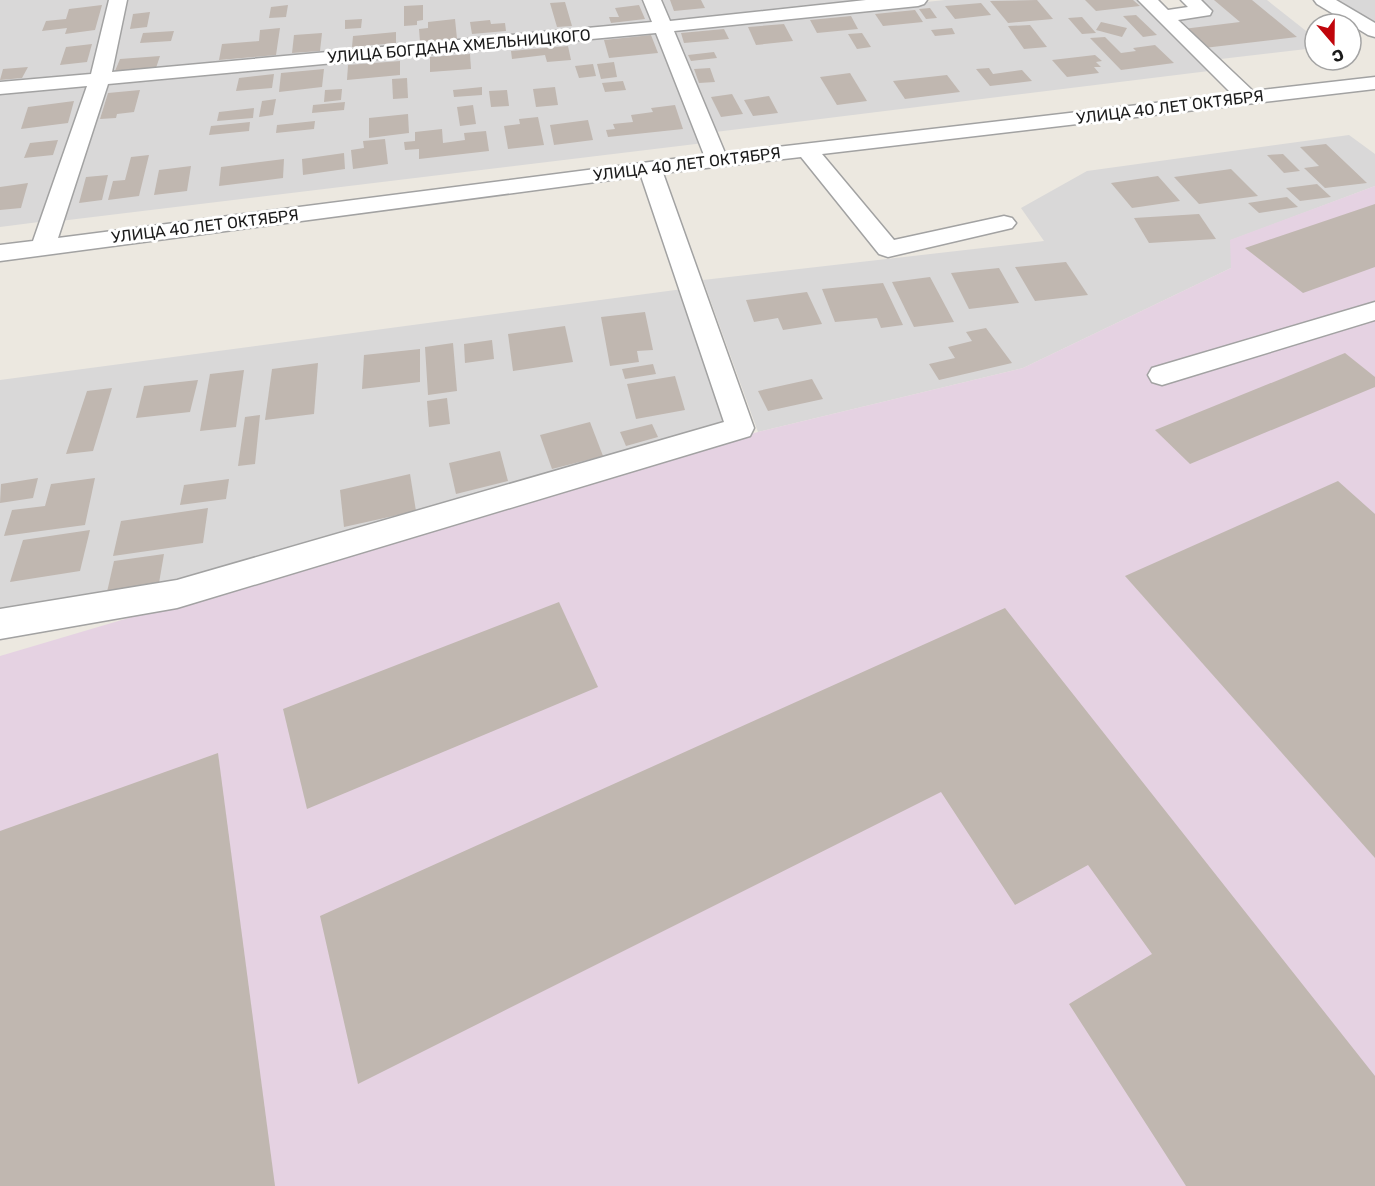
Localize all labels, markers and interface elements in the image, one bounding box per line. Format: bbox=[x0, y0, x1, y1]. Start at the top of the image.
north arrow bbox=[1303, 12, 1363, 72]
street label: УЛИЦА БОГДАНА ХМЕЛЬНИЦКОГО bbox=[327, 25, 591, 67]
text: С bbox=[1329, 45, 1346, 66]
street label: УЛИЦА 40 ЛЕТ ОКТЯБРЯ bbox=[1075, 86, 1265, 128]
street label: УЛИЦА 40 ЛЕТ ОКТЯБРЯ bbox=[592, 143, 782, 185]
street label: УЛИЦА 40 ЛЕТ ОКТЯБРЯ bbox=[110, 205, 300, 247]

